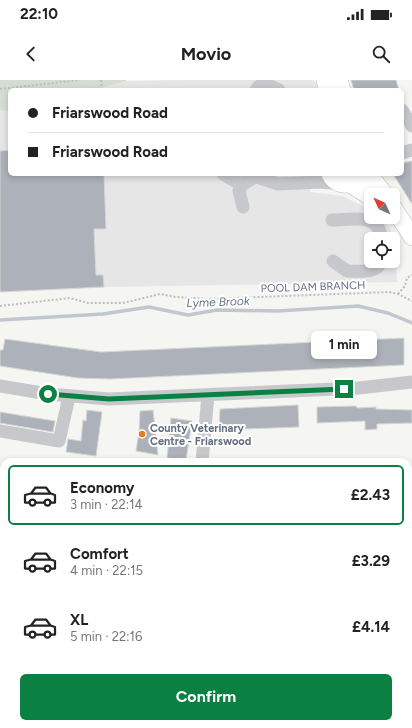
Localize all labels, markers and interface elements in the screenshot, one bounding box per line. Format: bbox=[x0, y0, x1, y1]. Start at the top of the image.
text: 22:10 bbox=[20, 5, 58, 23]
icon: back bbox=[20, 43, 42, 65]
text: Movio bbox=[181, 43, 231, 65]
icon: search bbox=[370, 43, 392, 65]
text: Friarswood Road bbox=[52, 104, 168, 122]
text: Friarswood Road bbox=[52, 143, 168, 161]
north arrow bbox=[364, 188, 400, 224]
map controls bbox=[364, 188, 400, 268]
button: locate bbox=[364, 232, 400, 268]
street label: POOL DAM BRANCH bbox=[260, 279, 366, 295]
water label: Lyme Brook bbox=[186, 294, 251, 310]
callout: 1 min bbox=[311, 331, 377, 359]
text: 1 min bbox=[329, 337, 359, 352]
route end bbox=[335, 380, 353, 398]
route start bbox=[39, 385, 57, 403]
place label: County Veterinary Centre - Friarswood bbox=[150, 422, 251, 448]
marker: County Veterinary Centre - Friarswood bbox=[137, 429, 147, 439]
icon: car bbox=[22, 477, 58, 513]
text: Economy bbox=[70, 479, 135, 497]
text: £2.43 bbox=[351, 486, 390, 504]
text: 3 min · 22:14 bbox=[70, 497, 143, 512]
icon: car bbox=[22, 543, 58, 579]
text: Comfort bbox=[70, 545, 129, 563]
text: £3.29 bbox=[352, 552, 390, 570]
text: 4 min · 22:15 bbox=[70, 563, 143, 578]
icon: car bbox=[22, 609, 58, 645]
text: XL bbox=[70, 611, 88, 629]
text: £4.14 bbox=[352, 618, 390, 636]
text: 5 min · 22:16 bbox=[70, 629, 142, 644]
button: Confirm bbox=[20, 674, 392, 720]

